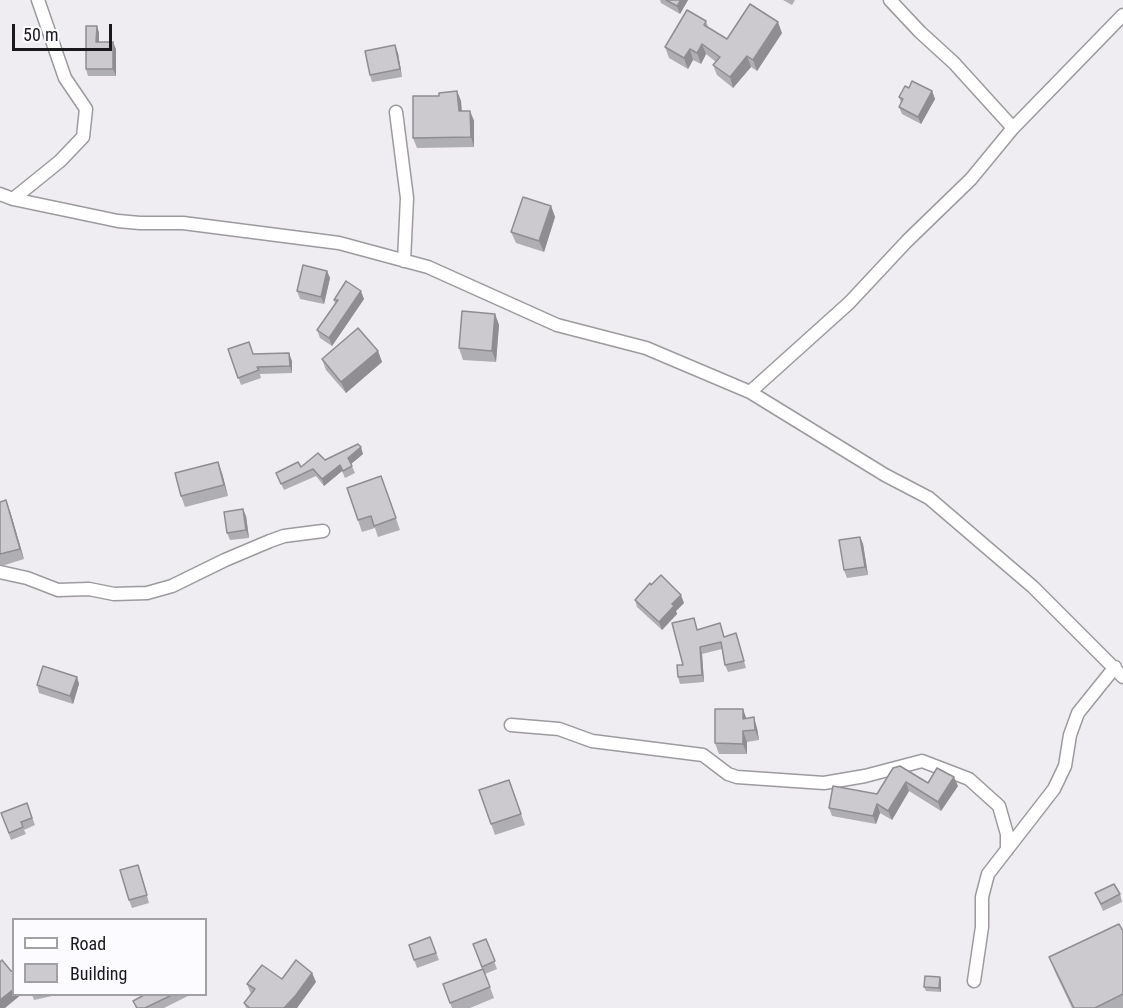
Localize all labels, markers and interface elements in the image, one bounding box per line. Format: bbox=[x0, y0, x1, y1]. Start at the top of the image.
scale bar bbox=[15, 12, 116, 50]
text: 50 m bbox=[23, 24, 58, 45]
legend bbox=[12, 918, 207, 996]
text: Road bbox=[70, 933, 106, 954]
text: Building bbox=[70, 963, 127, 984]

